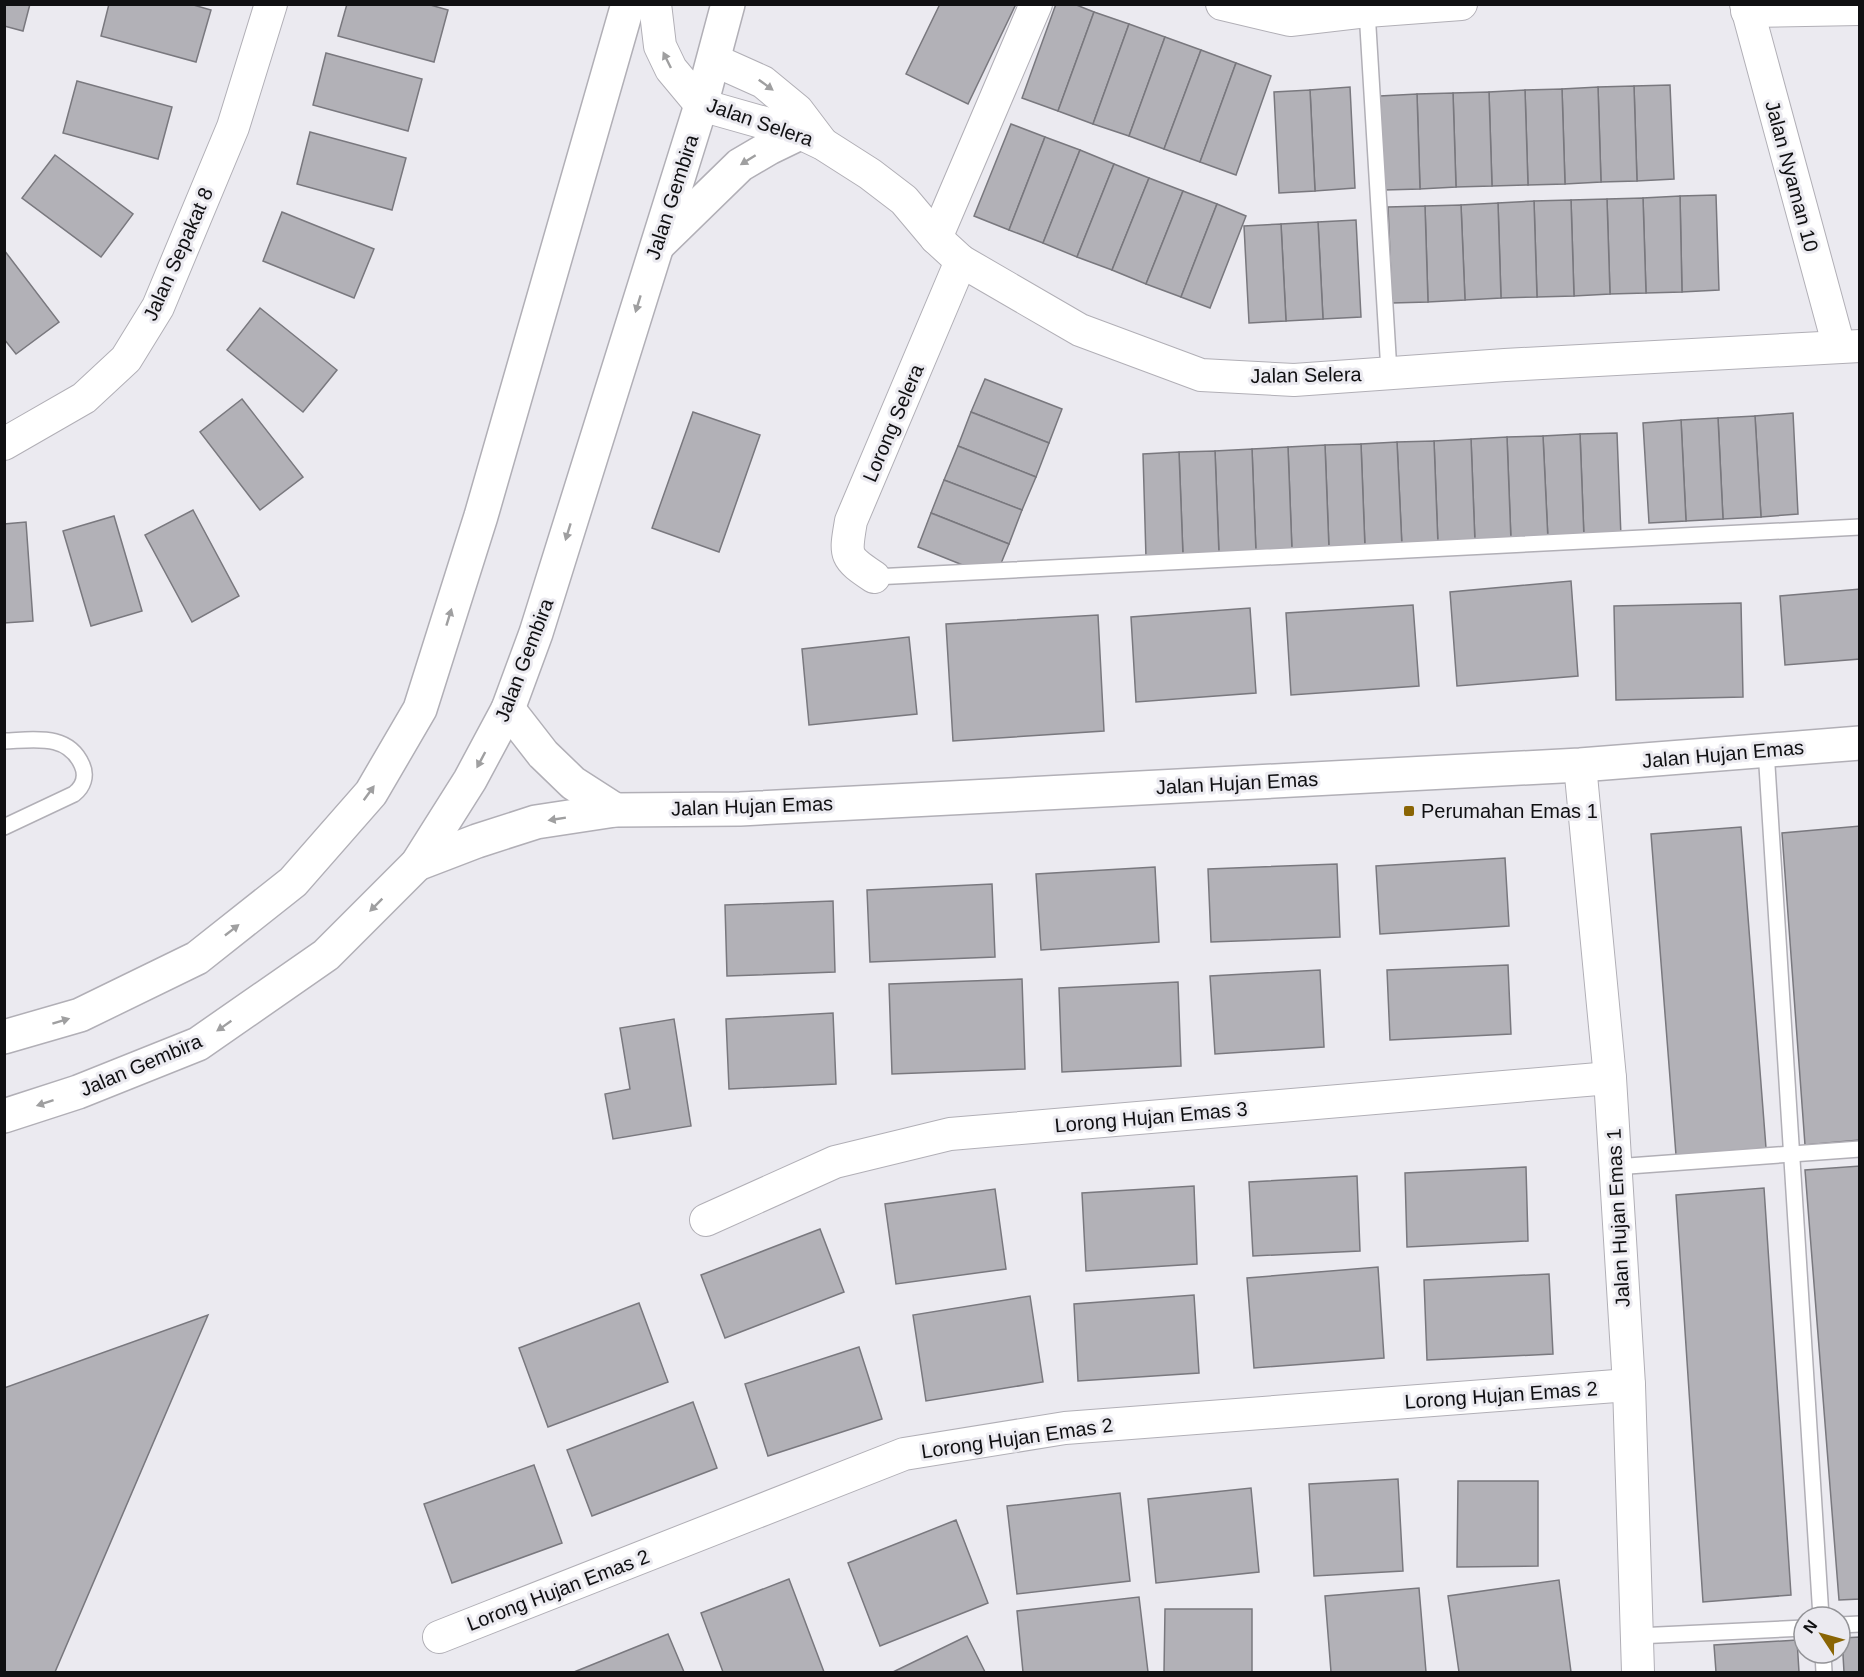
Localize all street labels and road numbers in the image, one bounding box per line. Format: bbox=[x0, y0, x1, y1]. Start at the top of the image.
street label: Jalan Selera bbox=[704, 93, 817, 151]
street label: Jalan Nyaman 10 bbox=[1761, 98, 1823, 254]
street label: Jalan Gembira bbox=[641, 131, 703, 262]
street label: Jalan Sepakat 8 bbox=[139, 184, 217, 324]
street label: Lorong Selera bbox=[858, 360, 928, 485]
street label: Jalan Selera bbox=[1250, 363, 1363, 387]
street label: Jalan Gembira bbox=[490, 595, 558, 725]
street label: Jalan Hujan Emas bbox=[1641, 736, 1805, 772]
street label: Jalan Hujan Emas bbox=[1155, 768, 1319, 798]
street label: Jalan Hujan Emas bbox=[671, 792, 833, 820]
street label: Jalan Gembira bbox=[77, 1029, 206, 1101]
street label: Lorong Hujan Emas 3 bbox=[1054, 1098, 1248, 1136]
street label: Jalan Hujan Emas 1 bbox=[1602, 1128, 1634, 1308]
street label: Lorong Hujan Emas 2 bbox=[1404, 1377, 1598, 1413]
street label: Lorong Hujan Emas 2 bbox=[920, 1414, 1114, 1462]
street label: Lorong Hujan Emas 2 bbox=[464, 1545, 652, 1635]

